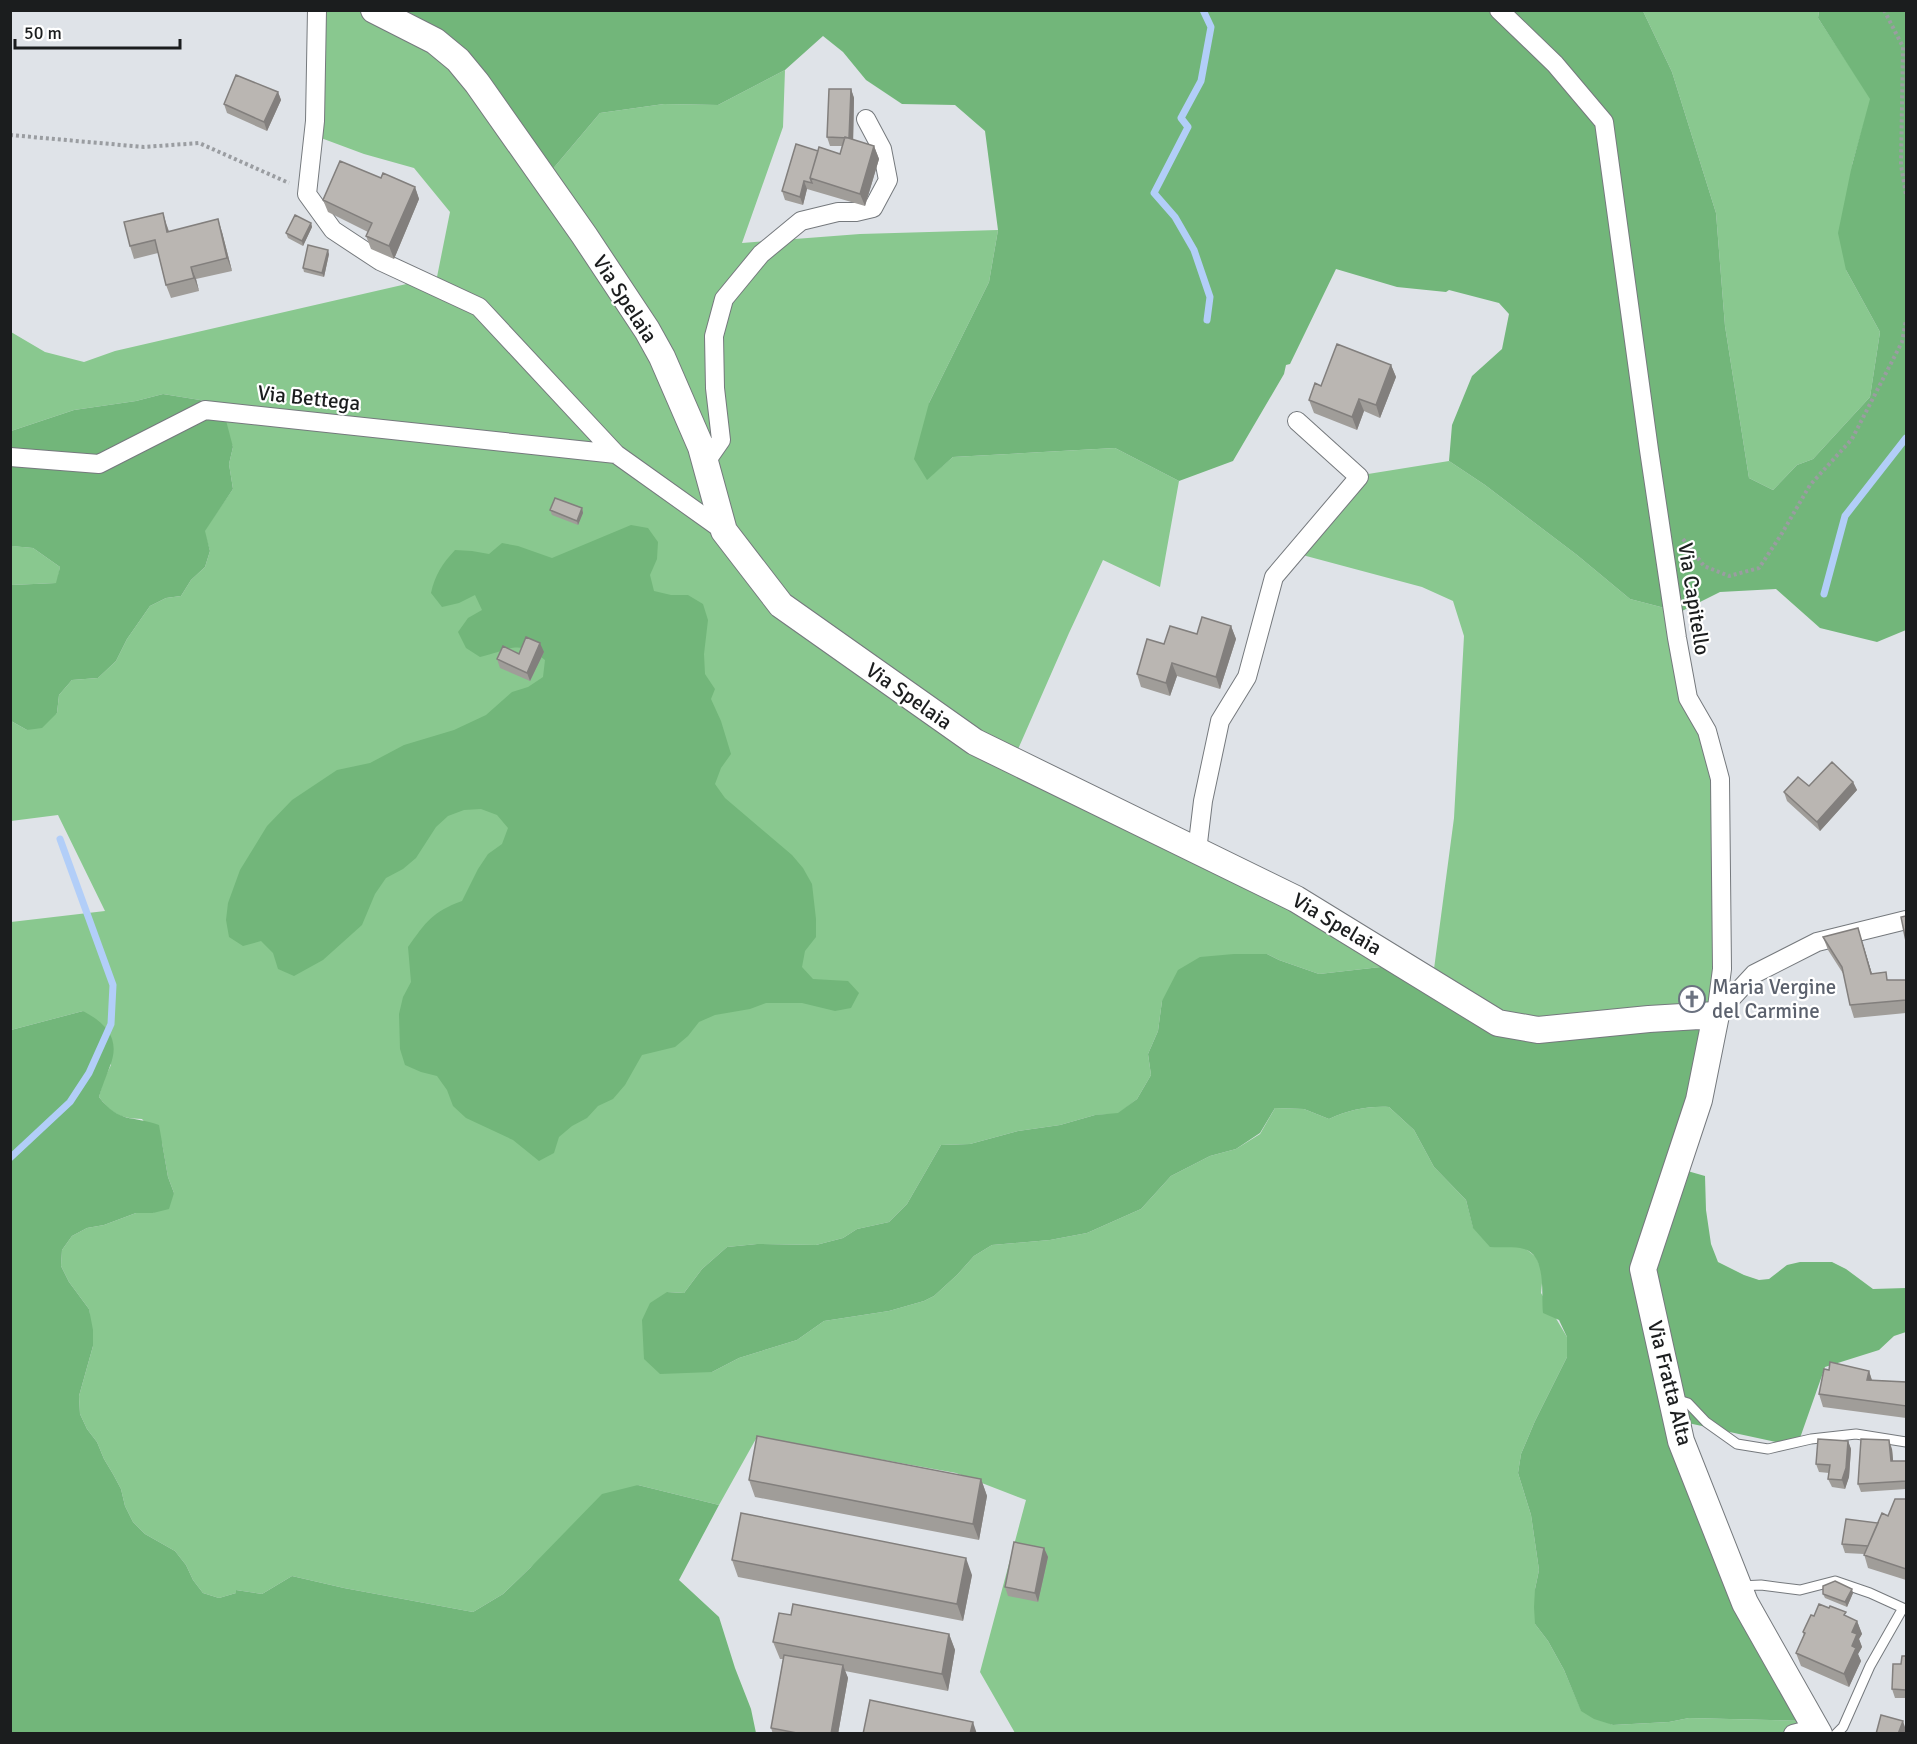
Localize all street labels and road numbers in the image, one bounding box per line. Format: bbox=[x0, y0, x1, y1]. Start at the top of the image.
street label: Via Spelaia bbox=[587, 250, 663, 348]
street label: Via Bettega bbox=[256, 380, 362, 416]
street label: Via Capitello bbox=[1672, 541, 1716, 657]
street label: Via Spelaia bbox=[861, 657, 957, 735]
street label: Via Spelaia bbox=[1288, 887, 1386, 961]
street label: Via Fratta Alta bbox=[1642, 1318, 1698, 1448]

